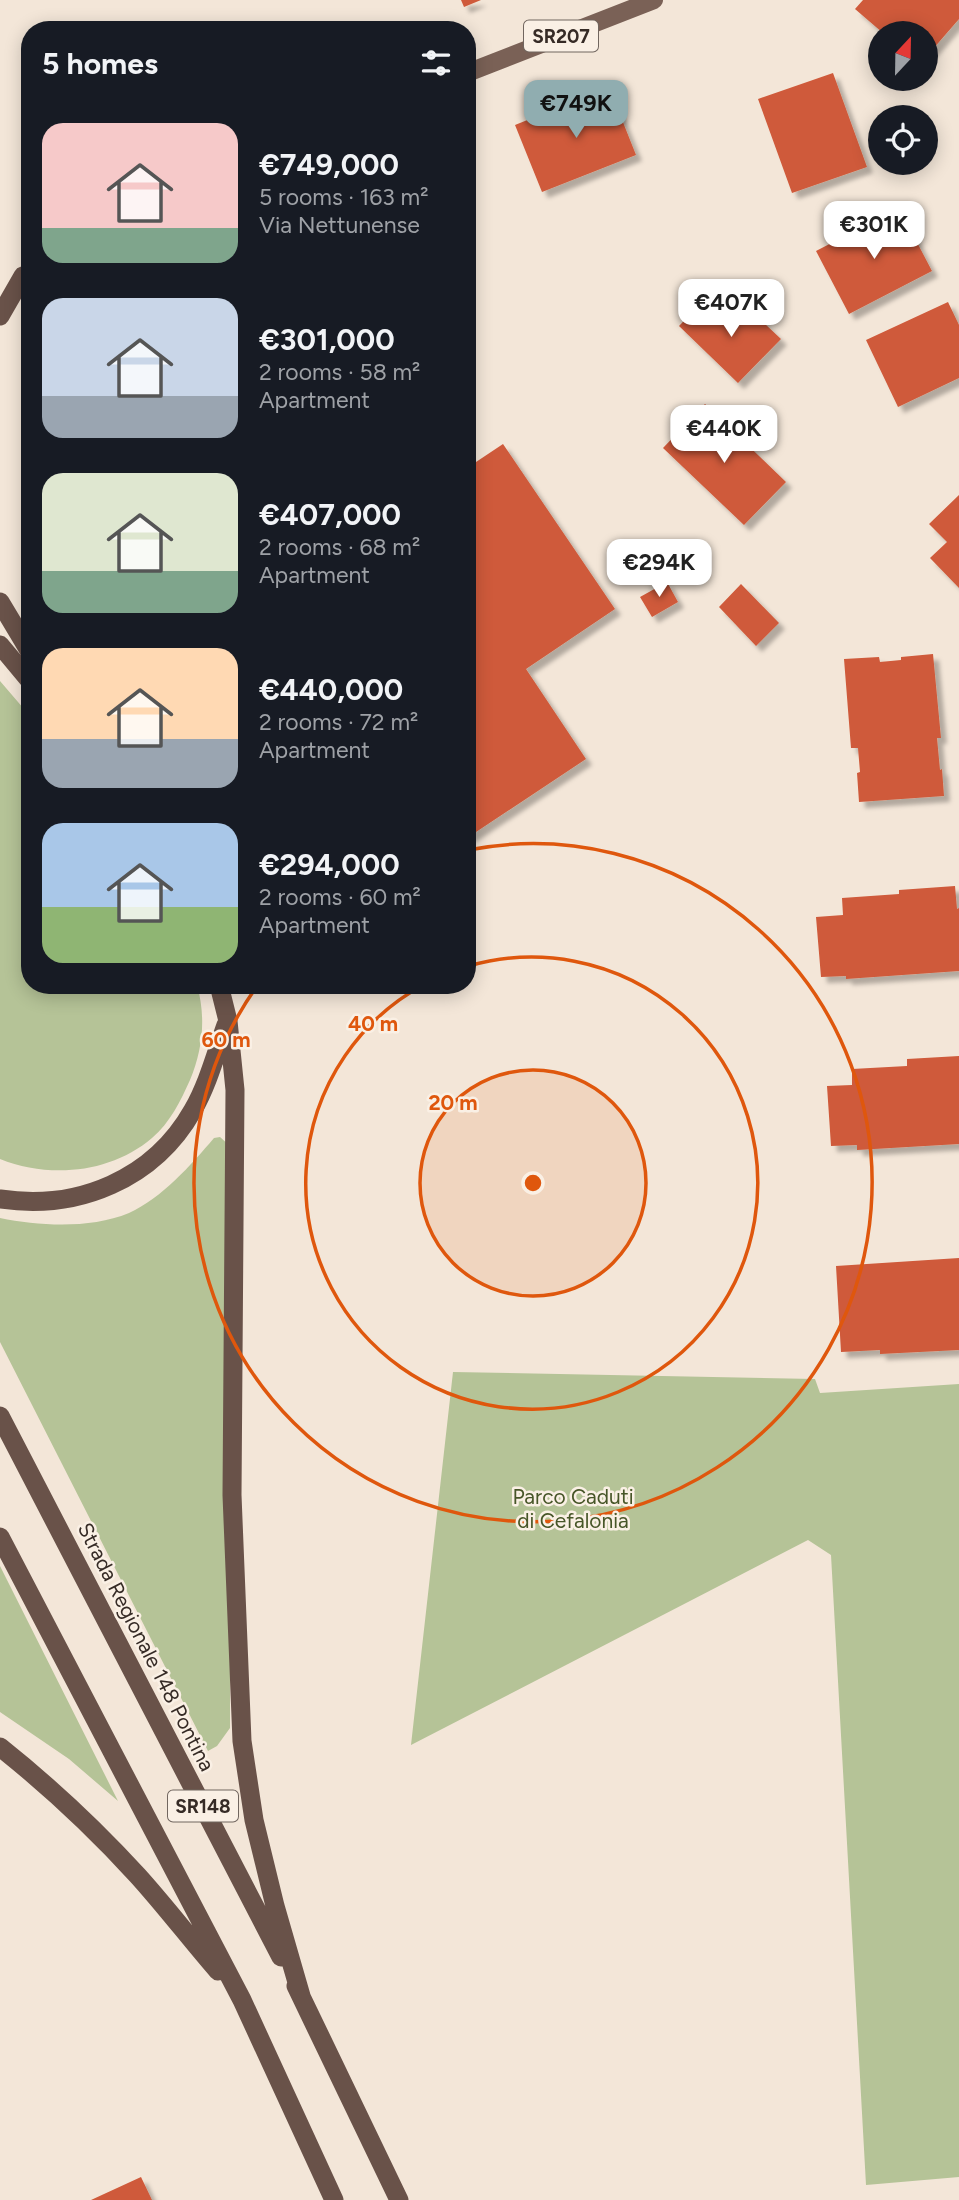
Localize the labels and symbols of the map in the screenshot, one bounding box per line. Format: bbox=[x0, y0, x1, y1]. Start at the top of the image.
road number: SR207 bbox=[524, 20, 598, 52]
north arrow bbox=[868, 21, 938, 91]
pin: €749K bbox=[527, 80, 625, 140]
pin: €301K bbox=[825, 202, 923, 261]
pin: €407K bbox=[682, 280, 780, 339]
pin: €440K bbox=[675, 406, 773, 465]
pin: €294K bbox=[610, 540, 708, 599]
text: 40 m bbox=[348, 1011, 398, 1036]
text: 60 m bbox=[201, 1027, 251, 1052]
text: 20 m bbox=[428, 1090, 478, 1115]
centre of rings bbox=[521, 1171, 545, 1195]
park label: Parco Caduti di Cefalonia bbox=[512, 1484, 634, 1533]
street label: Strada Regionale 148 Pontina bbox=[73, 1518, 220, 1775]
road number: SR148 bbox=[168, 1790, 238, 1822]

